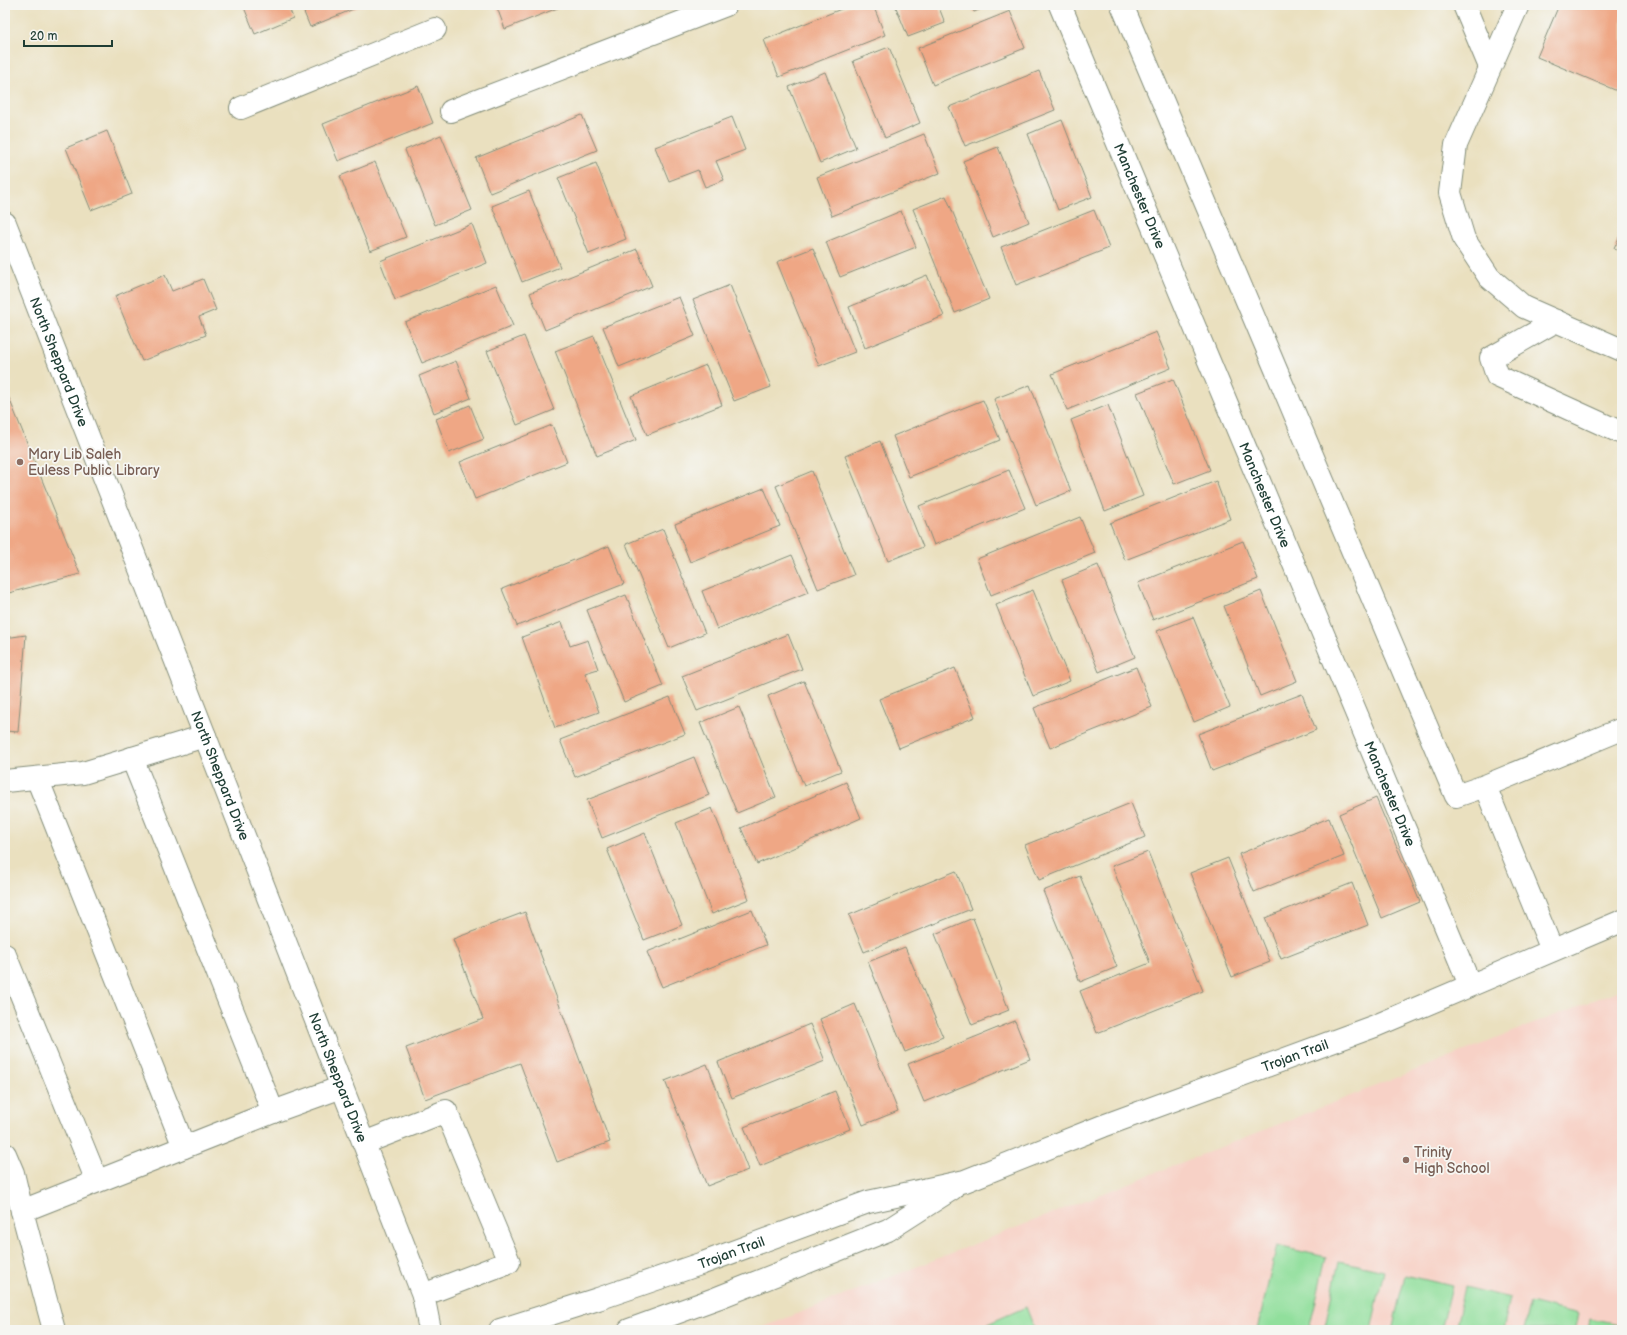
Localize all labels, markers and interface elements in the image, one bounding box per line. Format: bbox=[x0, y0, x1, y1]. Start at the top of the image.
scale bar bbox=[24, 22, 112, 48]
text: 20 m bbox=[30, 29, 57, 44]
street label: Manchester Drive bbox=[1110, 141, 1169, 251]
street label: North Sheppard Drive bbox=[26, 295, 92, 429]
street label: Manchester Drive bbox=[1235, 440, 1294, 550]
place label: Mary Lib Saleh Euless Public Library bbox=[28, 446, 160, 479]
marker: Mary Lib Saleh Euless Public Library bbox=[15, 457, 25, 467]
street label: North Sheppard Drive bbox=[187, 708, 253, 843]
street label: Manchester Drive bbox=[1360, 739, 1419, 849]
street label: North Sheppard Drive bbox=[305, 1010, 371, 1145]
street label: Trojan Trail bbox=[1260, 1036, 1331, 1076]
place label: Trinity High School bbox=[1414, 1144, 1490, 1177]
marker: Trinity High School bbox=[1401, 1155, 1411, 1165]
street label: Trojan Trail bbox=[696, 1233, 767, 1273]

